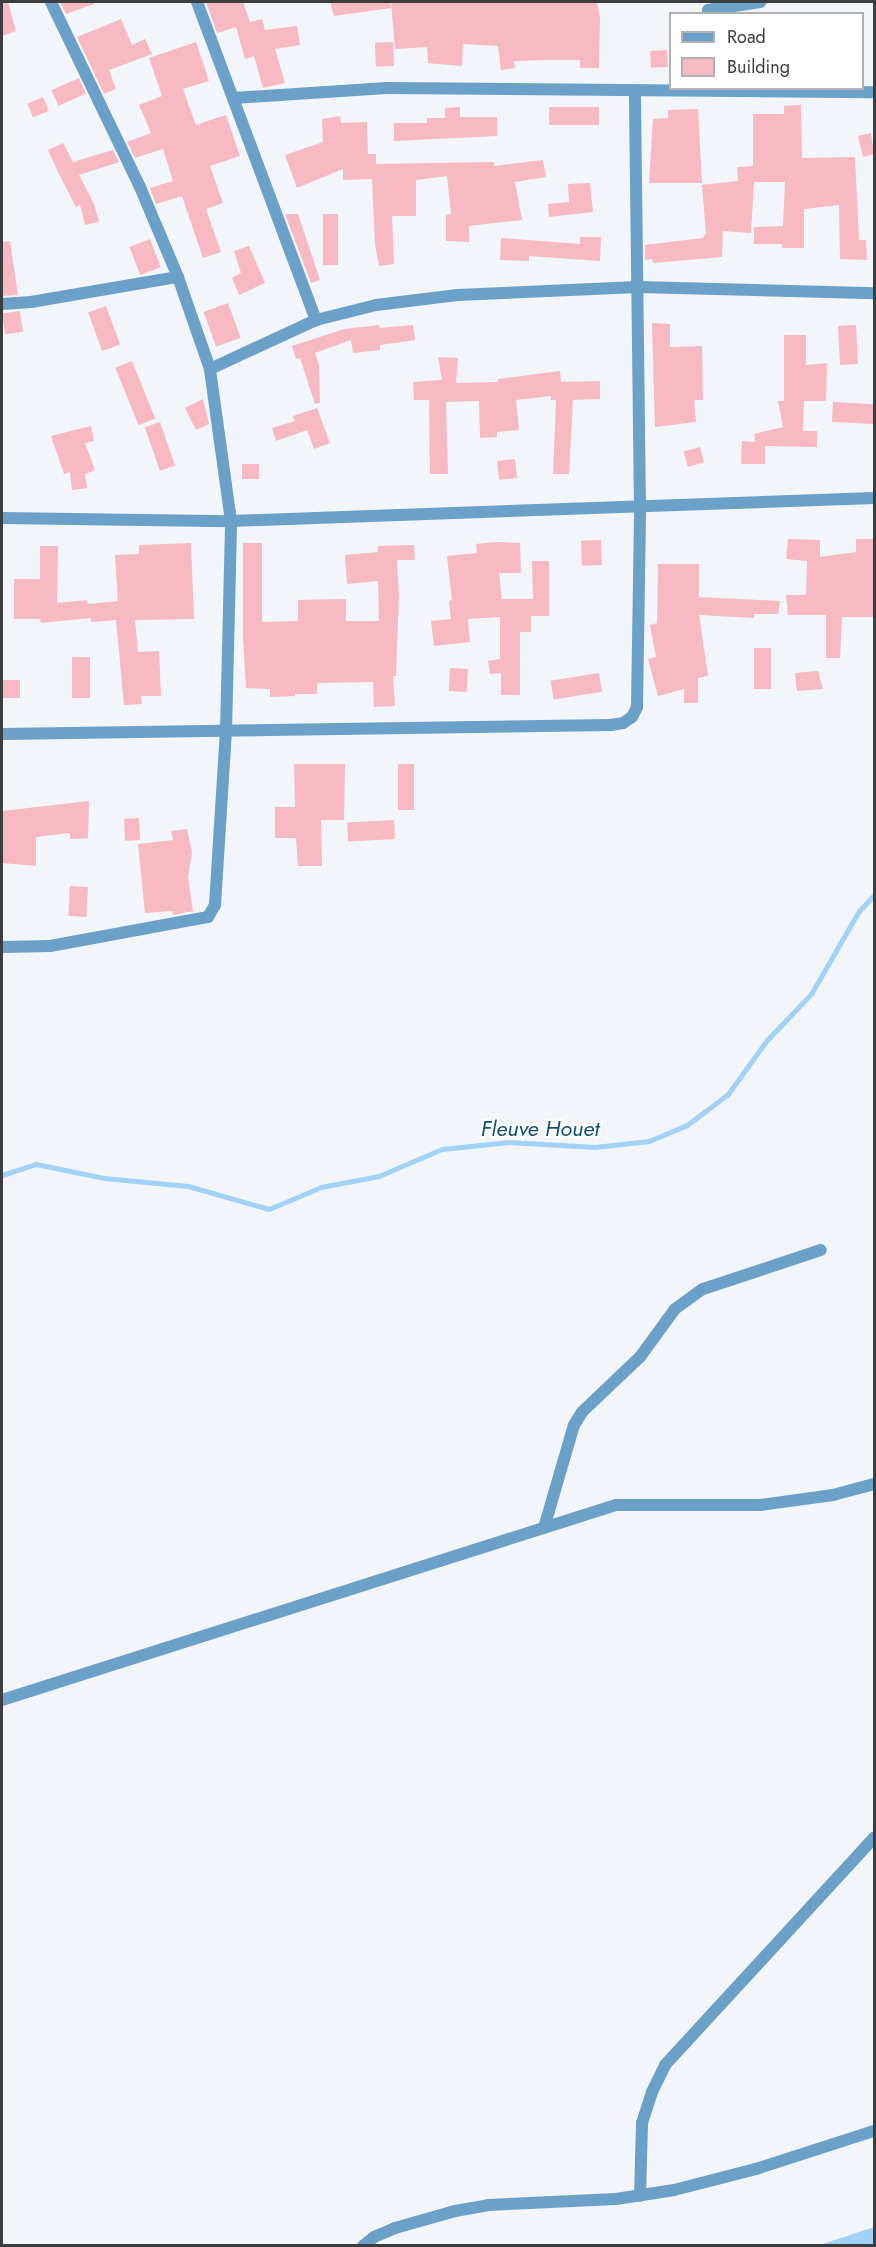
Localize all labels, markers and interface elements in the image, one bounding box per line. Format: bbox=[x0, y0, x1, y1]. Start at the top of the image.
legend bbox=[669, 12, 864, 90]
text: Road bbox=[727, 24, 766, 50]
text: Building bbox=[727, 54, 790, 80]
water label: Fleuve Houet bbox=[481, 1116, 599, 1142]

